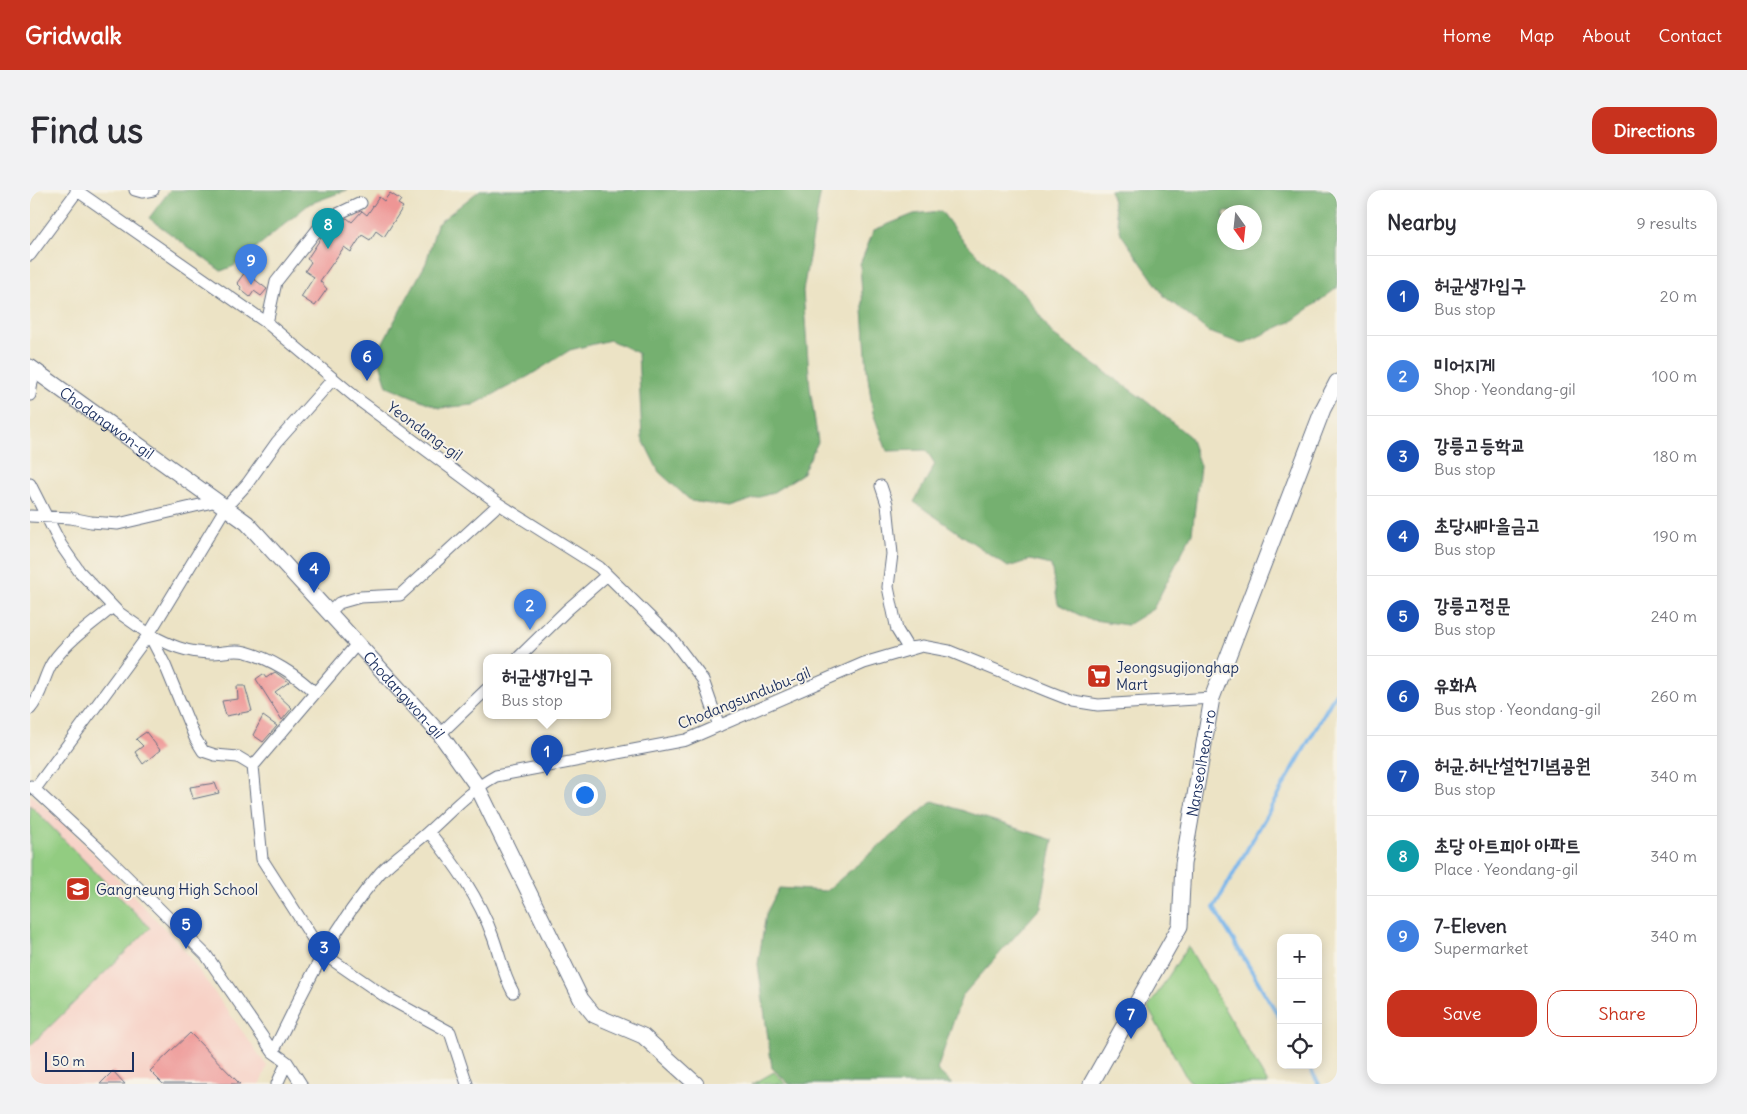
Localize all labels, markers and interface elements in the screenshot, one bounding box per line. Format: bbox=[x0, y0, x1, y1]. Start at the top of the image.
text: Gridwalk bbox=[25, 20, 122, 50]
text: Home bbox=[1443, 24, 1491, 47]
text: Map bbox=[1519, 24, 1554, 47]
text: About bbox=[1582, 24, 1630, 47]
text: Contact bbox=[1658, 24, 1722, 47]
button: Directions bbox=[1592, 107, 1717, 154]
text: Find us bbox=[30, 108, 143, 152]
north arrow bbox=[1217, 205, 1262, 250]
pin: 8 bbox=[312, 208, 344, 249]
text: Nearby bbox=[1387, 209, 1457, 236]
text: 9 results bbox=[1636, 213, 1697, 233]
pin: 9 bbox=[235, 244, 267, 285]
text: 허균생가입구 bbox=[1434, 273, 1526, 297]
text: 1 bbox=[1400, 286, 1406, 306]
text: 20 m bbox=[1660, 286, 1697, 306]
text: Bus stop bbox=[1434, 299, 1496, 319]
pin: 6 bbox=[351, 340, 383, 381]
text: 미어지게 bbox=[1434, 353, 1495, 377]
text: 2 bbox=[1399, 366, 1407, 386]
text: 100 m bbox=[1652, 366, 1697, 386]
text: Shop · Yeondang-gil bbox=[1434, 379, 1576, 399]
street label: Chodangwon-gil bbox=[56, 382, 158, 463]
street label: Yeondang-gil bbox=[384, 397, 466, 465]
text: 강릉고등학교 bbox=[1434, 433, 1526, 457]
text: 3 bbox=[1398, 446, 1408, 466]
text: 180 m bbox=[1653, 446, 1697, 466]
text: Bus stop bbox=[1434, 459, 1496, 479]
text: 초당새마을금고 bbox=[1434, 513, 1541, 537]
text: 4 bbox=[1398, 526, 1408, 546]
text: 190 m bbox=[1653, 526, 1697, 546]
text: Bus stop bbox=[1434, 539, 1496, 559]
pin: 4 bbox=[298, 552, 330, 593]
pin: 2 bbox=[514, 589, 546, 630]
text: 강릉고정문 bbox=[1434, 593, 1510, 617]
text: 5 bbox=[1398, 606, 1408, 626]
text: 240 m bbox=[1651, 606, 1697, 626]
text: Bus stop bbox=[1434, 619, 1496, 639]
street label: Chodangwon-gil bbox=[359, 647, 449, 742]
popup bbox=[483, 654, 611, 719]
place label: Jeongsugijonghap Mart bbox=[1116, 658, 1239, 694]
street label: Chodangsundubu-gil bbox=[675, 663, 813, 733]
supermarket icon: Jeongsugijonghap Mart bbox=[1086, 663, 1112, 689]
text: 허균생가입구 bbox=[501, 664, 593, 688]
text: 유화A bbox=[1434, 673, 1477, 697]
text: 6 bbox=[1398, 686, 1408, 706]
text: 260 m bbox=[1651, 686, 1697, 706]
text: Bus stop bbox=[501, 690, 563, 710]
text: Bus stop · Yeondang-gil bbox=[1434, 699, 1601, 719]
street label: Nanseolheon-ro bbox=[1182, 708, 1219, 818]
pin: 1 bbox=[531, 735, 563, 776]
text: 허균.허난설헌기념공원 bbox=[1434, 753, 1591, 777]
text: 7 bbox=[1399, 766, 1407, 786]
text: 340 m bbox=[1650, 766, 1697, 786]
text: Bus stop bbox=[1434, 779, 1496, 799]
your location bbox=[572, 782, 598, 808]
text: 초당 아트피아 아파트 bbox=[1434, 833, 1581, 857]
text: 8 bbox=[1398, 846, 1408, 866]
text: 340 m bbox=[1650, 846, 1697, 866]
text: Place · Yeondang-gil bbox=[1434, 859, 1578, 879]
school or university icon: Gangneung High School bbox=[65, 876, 91, 902]
place label: Gangneung High School bbox=[96, 880, 258, 899]
pin: 5 bbox=[170, 908, 202, 949]
text: 7-Eleven bbox=[1434, 914, 1507, 938]
text: 9 bbox=[1398, 926, 1408, 946]
text: 340 m bbox=[1650, 926, 1697, 946]
pin: 3 bbox=[308, 931, 340, 972]
map controls bbox=[1277, 934, 1322, 1069]
button: + bbox=[1277, 934, 1322, 979]
text: Supermarket bbox=[1434, 938, 1528, 958]
button: − bbox=[1277, 979, 1322, 1024]
button: Save bbox=[1387, 990, 1537, 1037]
button: Share bbox=[1547, 990, 1697, 1037]
pin: 7 bbox=[1115, 998, 1147, 1039]
button: locate bbox=[1277, 1024, 1322, 1069]
scale bar bbox=[45, 1049, 134, 1072]
text: 50 m bbox=[52, 1052, 85, 1070]

